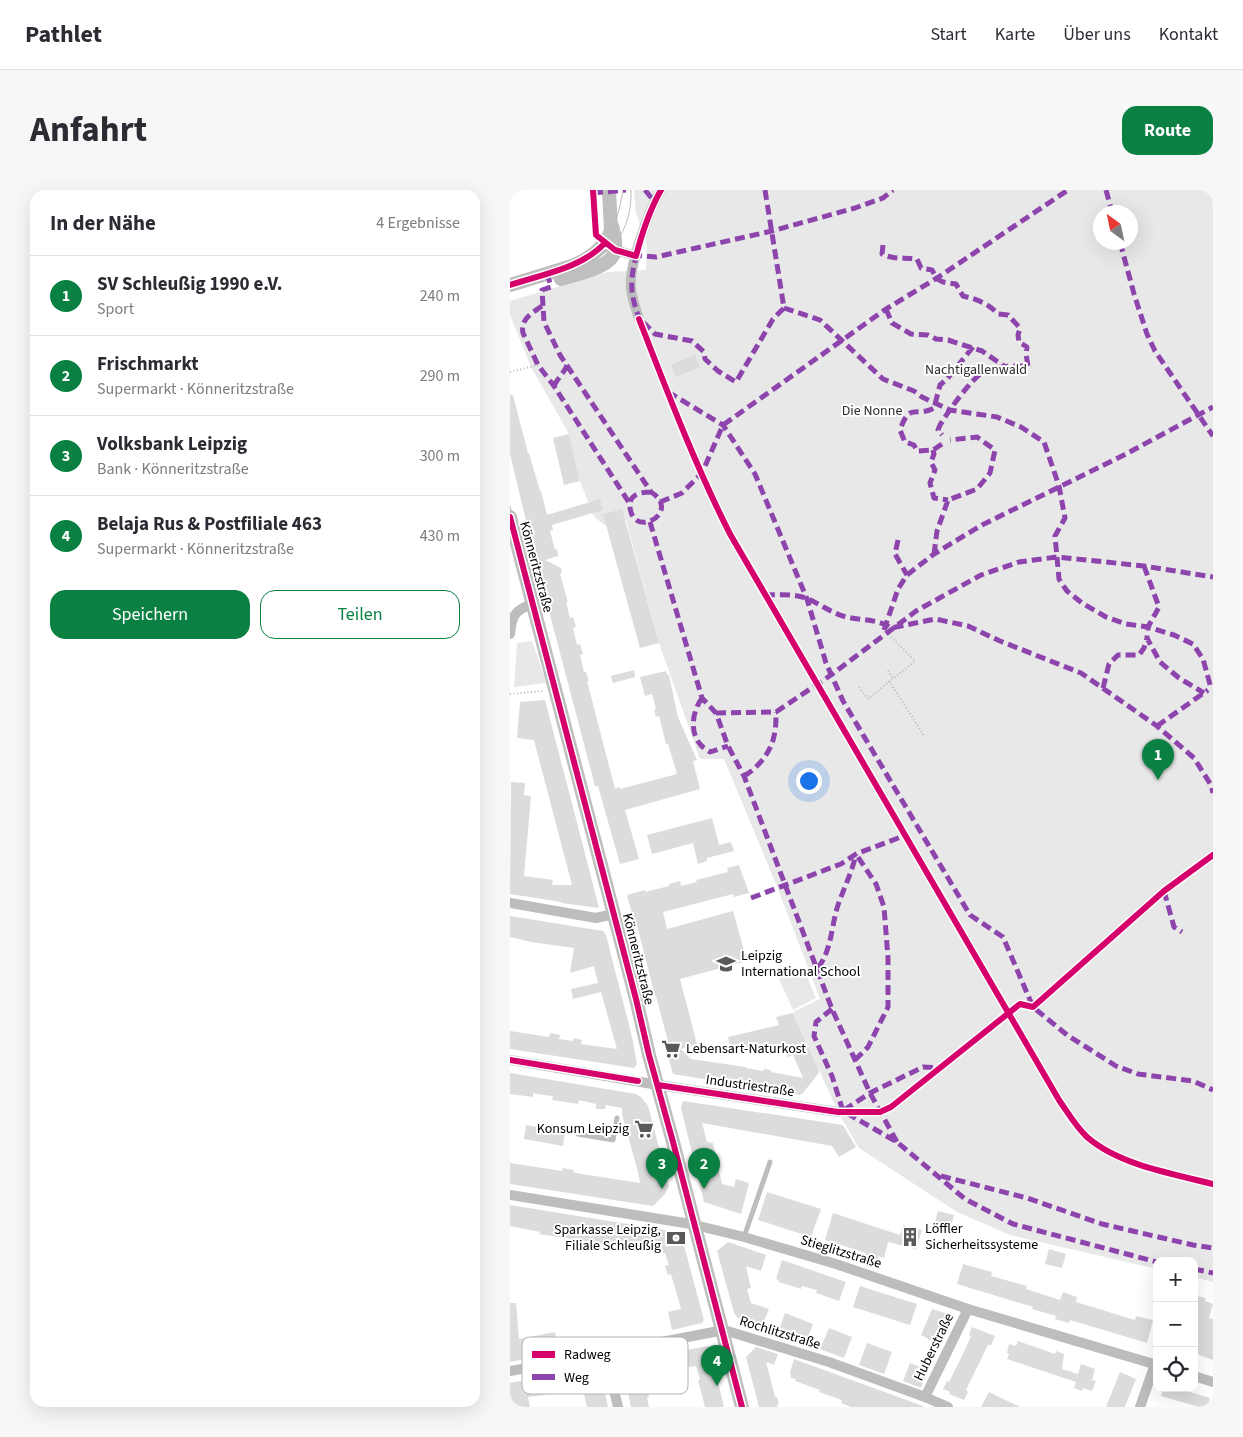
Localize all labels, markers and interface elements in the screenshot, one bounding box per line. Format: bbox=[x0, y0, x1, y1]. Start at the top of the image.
text: Pathlet bbox=[25, 17, 102, 52]
text: Start bbox=[930, 22, 967, 47]
text: Karte bbox=[995, 22, 1035, 47]
text: Über uns bbox=[1063, 22, 1131, 47]
text: Kontakt bbox=[1159, 22, 1218, 47]
text: Anfahrt bbox=[30, 105, 147, 155]
button: Route bbox=[1122, 106, 1213, 155]
north arrow bbox=[1093, 205, 1138, 250]
text: In der Nähe bbox=[50, 208, 156, 238]
text: 4 Ergebnisse bbox=[376, 212, 460, 234]
text: SV Schleußig 1990 e.V. bbox=[97, 271, 282, 298]
text: 1 bbox=[62, 285, 70, 307]
text: 240 m bbox=[420, 285, 460, 307]
text: Sport bbox=[97, 298, 134, 320]
text: Frischmarkt bbox=[97, 351, 198, 378]
park label: Nachtigallenwald bbox=[925, 360, 1027, 380]
text: 2 bbox=[62, 365, 70, 387]
text: 290 m bbox=[420, 365, 460, 387]
text: Supermarkt · Könneritzstraße bbox=[97, 378, 294, 400]
park label: Die Nonne bbox=[842, 401, 902, 421]
text: Volksbank Leipzig bbox=[97, 431, 247, 458]
text: 3 bbox=[62, 445, 70, 467]
text: 300 m bbox=[420, 445, 460, 467]
text: Bank · Könneritzstraße bbox=[97, 458, 249, 480]
text: Belaja Rus & Postfiliale 463 bbox=[97, 511, 322, 538]
street label: Könneritzstraße bbox=[514, 519, 558, 615]
text: 4 bbox=[62, 525, 70, 547]
text: 430 m bbox=[420, 525, 460, 547]
text: Supermarkt · Könneritzstraße bbox=[97, 538, 294, 560]
button: Speichern bbox=[50, 590, 250, 639]
button: Teilen bbox=[260, 590, 460, 639]
pin: 1 bbox=[1142, 739, 1174, 780]
your location bbox=[796, 768, 822, 794]
street label: Könneritzstraße bbox=[617, 911, 659, 1007]
place label: Leipzig International School bbox=[741, 946, 861, 982]
school or university icon: Leipzig International School bbox=[715, 953, 737, 975]
supermarket icon: Lebensart-Naturkost bbox=[660, 1038, 682, 1060]
place label: Lebensart-Naturkost bbox=[686, 1039, 806, 1059]
street label: Industriestraße bbox=[704, 1070, 796, 1102]
supermarket icon: Konsum Leipzig bbox=[633, 1118, 655, 1140]
place label: Konsum Leipzig bbox=[537, 1119, 629, 1139]
pin: 3 bbox=[646, 1148, 678, 1189]
pin: 2 bbox=[688, 1148, 720, 1189]
place label: Löffler Sicherheitssysteme bbox=[925, 1219, 1038, 1255]
place label: Sparkasse Leipzig, Filiale Schleußig bbox=[554, 1220, 661, 1256]
building icon: Löffler Sicherheitssysteme bbox=[899, 1226, 921, 1248]
bank icon: Sparkasse Leipzig, Filiale Schleußig bbox=[665, 1227, 687, 1249]
street label: Stieglitzstraße bbox=[798, 1230, 884, 1274]
map controls bbox=[1153, 1257, 1198, 1392]
button: + bbox=[1153, 1257, 1198, 1302]
button: − bbox=[1153, 1302, 1198, 1347]
street label: Huberstraße bbox=[909, 1310, 959, 1384]
street label: Rochlitzstraße bbox=[737, 1311, 823, 1355]
legend bbox=[522, 1337, 688, 1394]
text: Radweg bbox=[564, 1345, 611, 1365]
pin: 4 bbox=[701, 1345, 733, 1386]
button: locate bbox=[1153, 1347, 1198, 1392]
text: Weg bbox=[564, 1368, 589, 1388]

